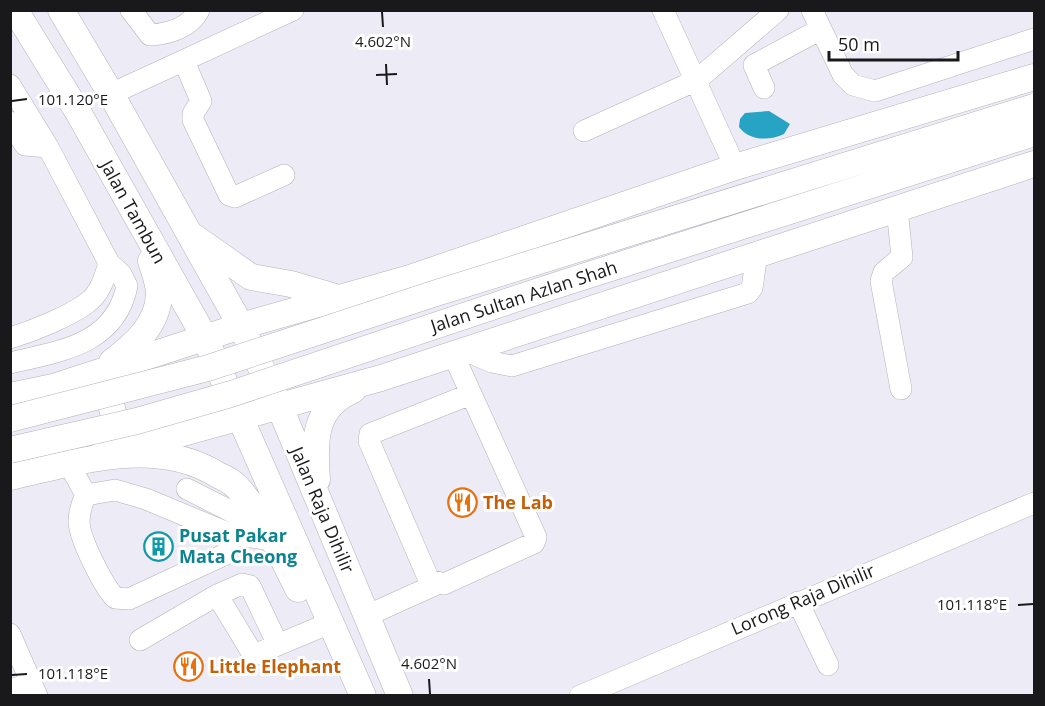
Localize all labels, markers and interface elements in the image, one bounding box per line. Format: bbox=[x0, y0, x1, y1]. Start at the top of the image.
scale bar bbox=[829, 24, 958, 62]
text: 4.602°N bbox=[355, 31, 411, 51]
text: 50 m bbox=[838, 32, 880, 56]
text: 101.120°E bbox=[38, 89, 108, 109]
street label: Jalan Tambun bbox=[95, 154, 172, 268]
street label: Jalan Sultan Azlan Shah bbox=[425, 255, 620, 338]
street label: Jalan Raja Dihilir bbox=[285, 441, 361, 577]
restaurant icon: The Lab bbox=[446, 487, 478, 519]
place label: The Lab bbox=[483, 490, 553, 514]
place label: Pusat Pakar Mata Cheong bbox=[179, 523, 297, 568]
building icon: Pusat Pakar Mata Cheong bbox=[142, 530, 174, 562]
street label: Lorong Raja Dihilir bbox=[727, 558, 879, 640]
text: 101.118°E bbox=[937, 594, 1007, 614]
restaurant icon: Little Elephant bbox=[172, 651, 204, 683]
text: 4.602°N bbox=[401, 653, 457, 673]
place label: Little Elephant bbox=[209, 654, 341, 678]
text: 101.118°E bbox=[38, 663, 108, 683]

